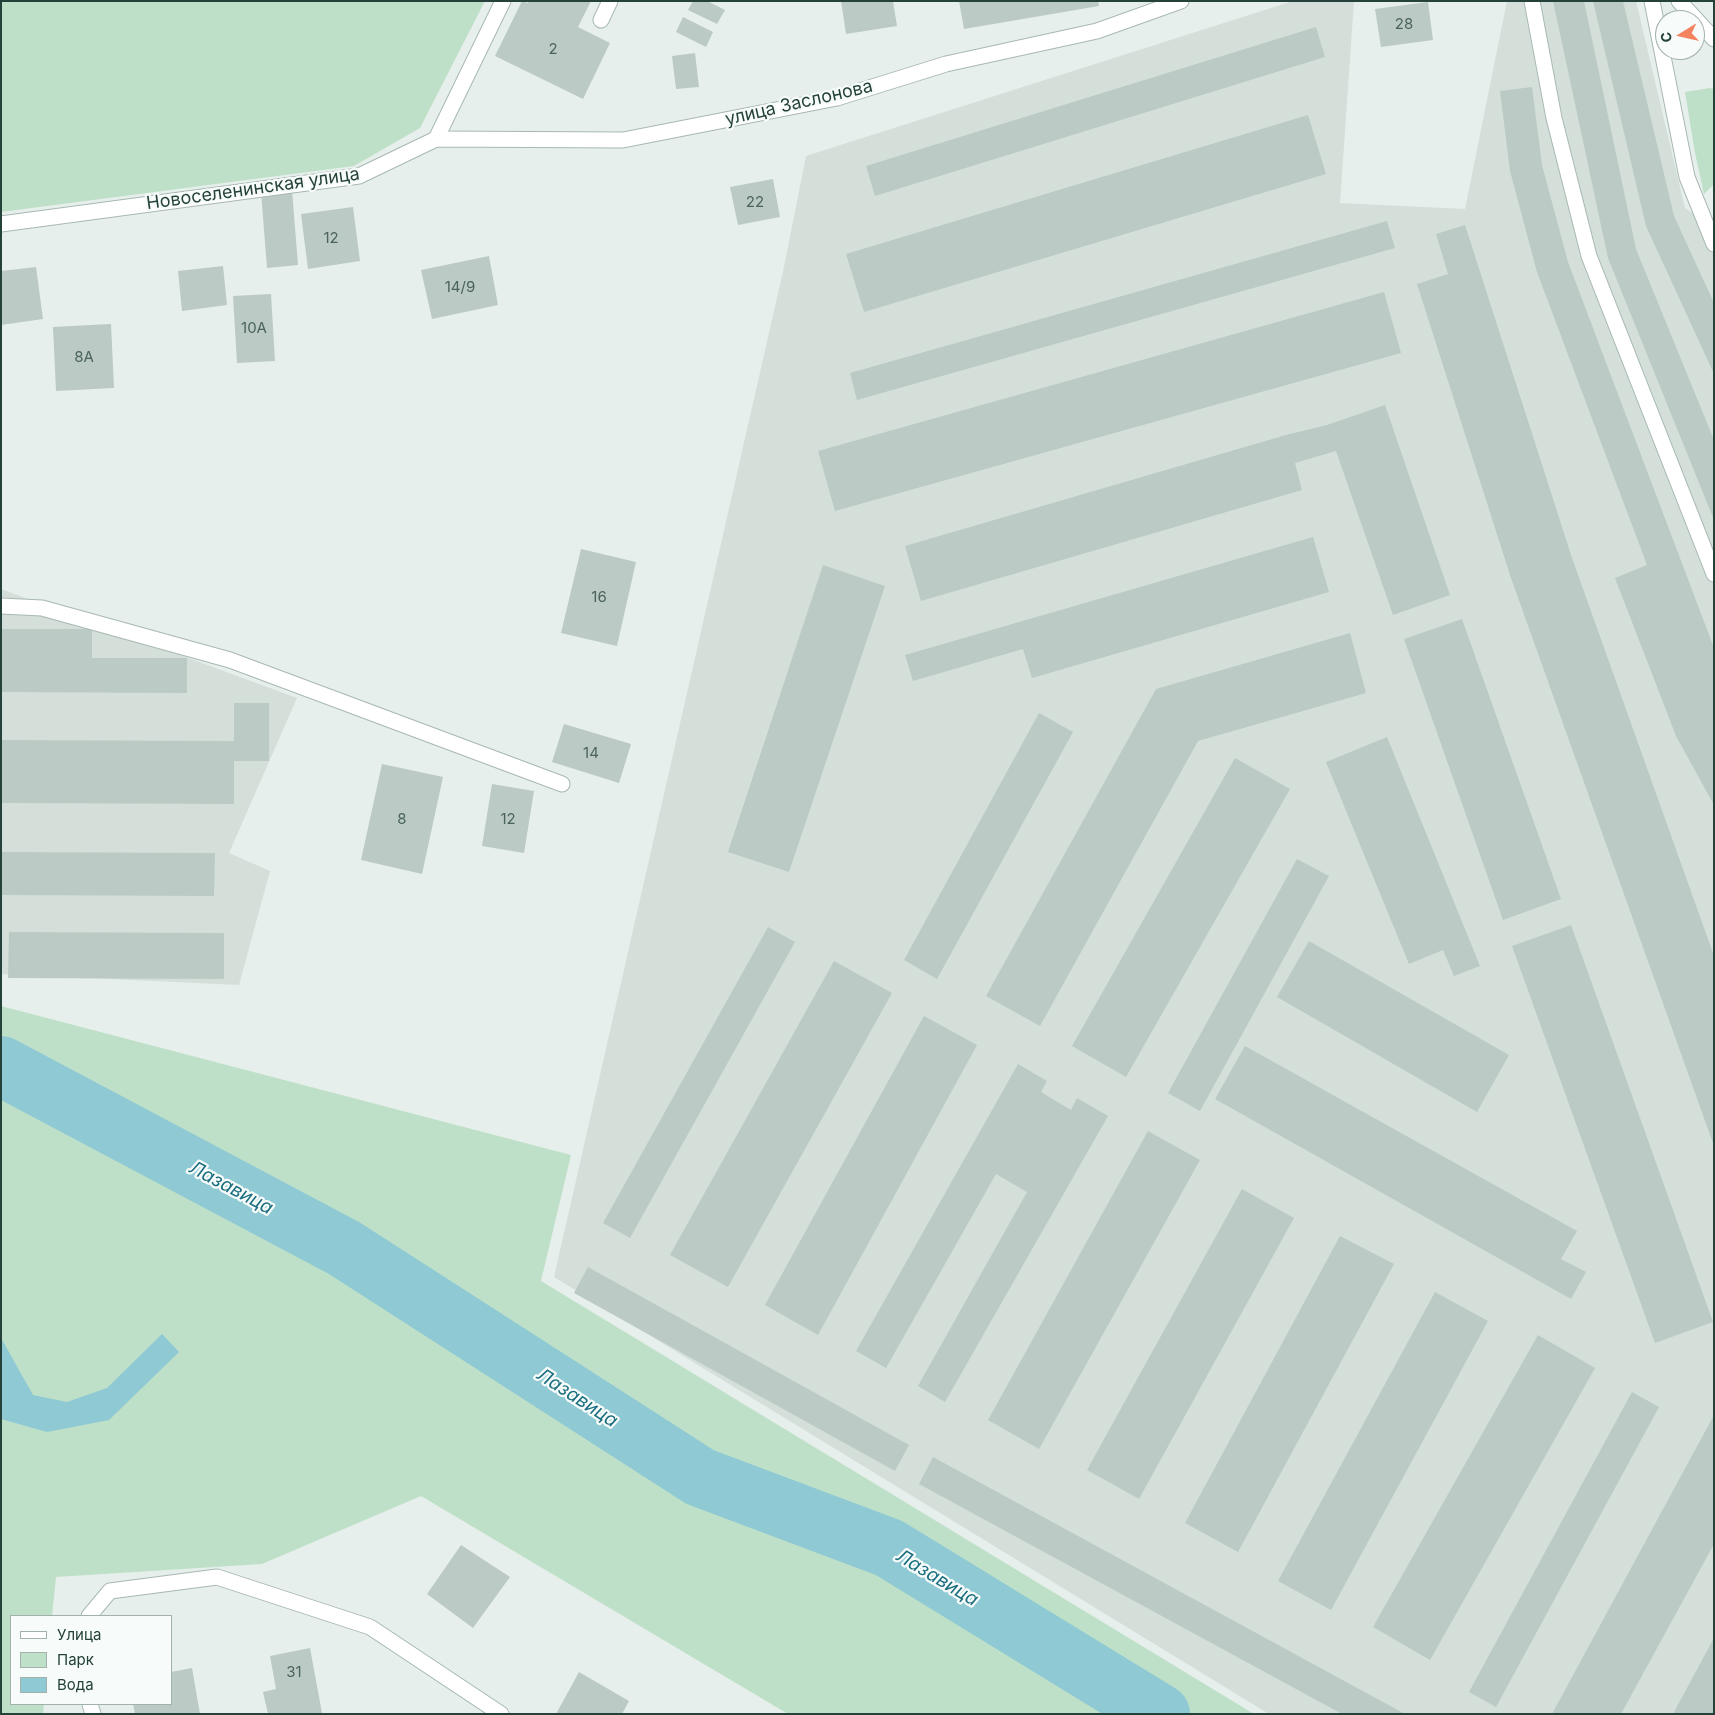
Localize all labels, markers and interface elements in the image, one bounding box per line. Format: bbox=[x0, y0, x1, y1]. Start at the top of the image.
north arrow bbox=[1655, 10, 1705, 60]
house number: 28 bbox=[1395, 15, 1413, 33]
text: С bbox=[1656, 31, 1675, 44]
house number: 2 bbox=[548, 40, 558, 58]
street label: улица Заслонова bbox=[723, 76, 875, 130]
street label: Новоселенинская улица bbox=[145, 163, 361, 215]
house number: 22 bbox=[746, 193, 764, 211]
house number: 12 bbox=[323, 229, 339, 247]
house number: 14/9 bbox=[445, 278, 475, 296]
house number: 10А bbox=[241, 319, 267, 337]
house number: 8А bbox=[74, 348, 94, 366]
house number: 16 bbox=[591, 588, 607, 606]
house number: 14 bbox=[583, 744, 599, 762]
house number: 8 bbox=[397, 810, 407, 828]
house number: 12 bbox=[500, 810, 516, 828]
water label: Лазавица bbox=[185, 1156, 277, 1220]
water label: Лазавица bbox=[532, 1363, 622, 1433]
water label: Лазавица bbox=[892, 1545, 982, 1611]
legend bbox=[10, 1615, 172, 1705]
text: Улица bbox=[57, 1625, 101, 1644]
text: Парк bbox=[57, 1650, 94, 1669]
house number: 31 bbox=[286, 1663, 302, 1681]
text: Вода bbox=[57, 1675, 94, 1694]

